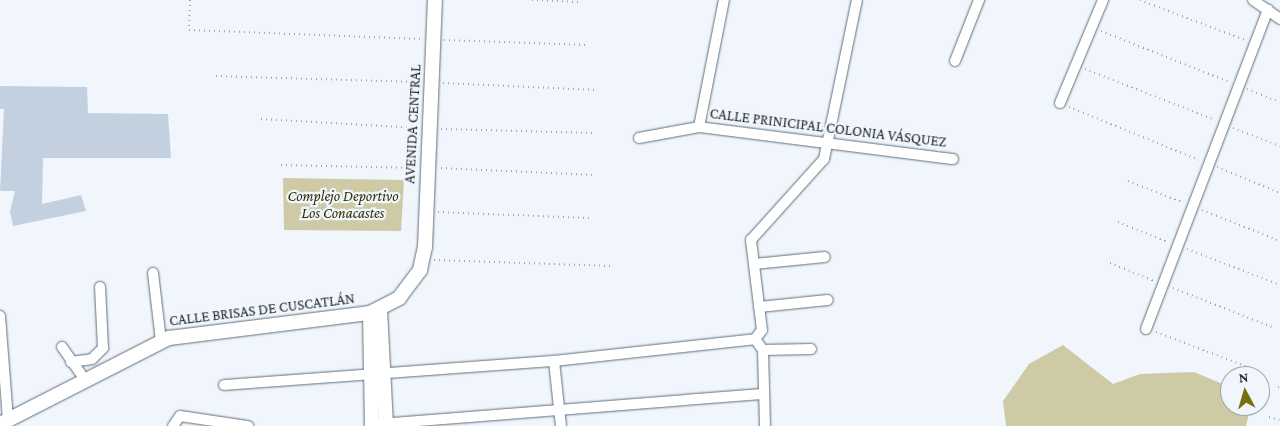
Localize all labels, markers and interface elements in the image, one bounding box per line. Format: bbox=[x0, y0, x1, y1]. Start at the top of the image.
street label: AVENIDA CENTRAL bbox=[401, 64, 425, 184]
street label: CALLE PRINICIPAL COLONIA VÁSQUEZ bbox=[709, 105, 947, 151]
park label: Complejo Deportivo Los Conacastes bbox=[287, 187, 399, 222]
street label: CALLE BRISAS DE CUSCATLÁN bbox=[168, 290, 356, 330]
north arrow bbox=[1220, 366, 1270, 416]
text: N bbox=[1238, 369, 1249, 386]

